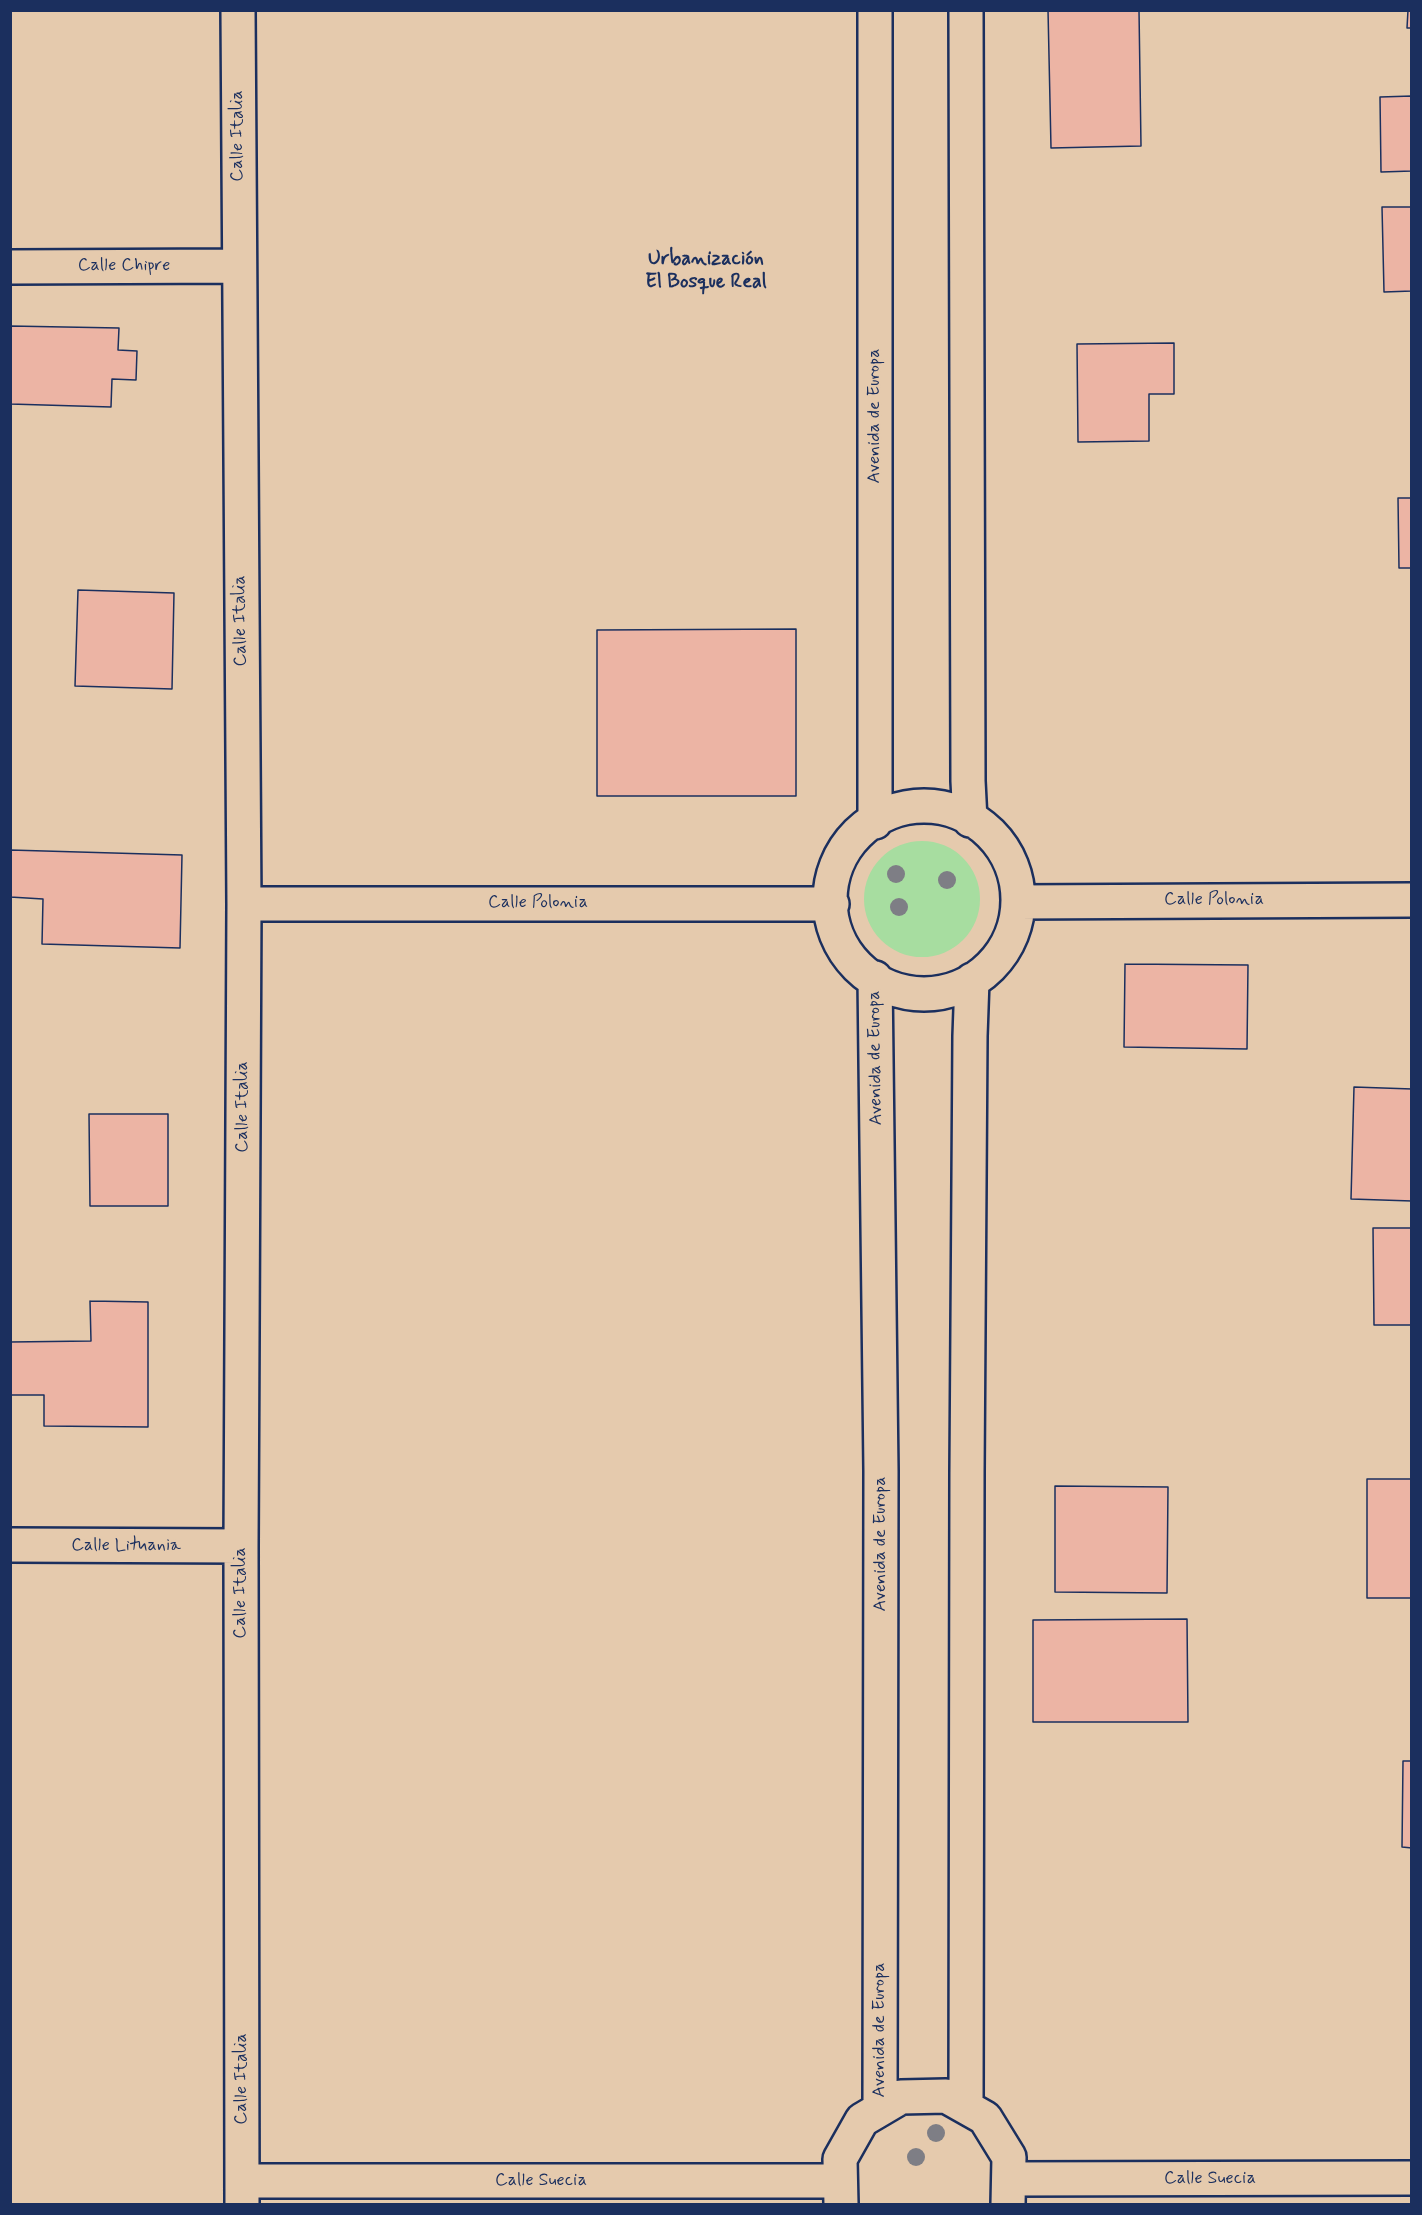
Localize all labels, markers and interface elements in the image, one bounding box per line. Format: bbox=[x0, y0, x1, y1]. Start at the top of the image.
street label: Calle Italia bbox=[227, 90, 249, 182]
district label: Urbanización El Bosque Real bbox=[645, 248, 767, 295]
street label: Calle Chipre bbox=[78, 255, 170, 277]
street label: Avenida de Europa bbox=[864, 349, 886, 483]
street label: Calle Italia bbox=[229, 575, 253, 667]
street label: Calle Polonia bbox=[1164, 889, 1264, 911]
street label: Calle Polonia bbox=[488, 892, 588, 914]
street label: Avenida de Europa bbox=[864, 990, 888, 1126]
street label: Calle Italia bbox=[232, 1061, 254, 1153]
street label: Avenida de Europa bbox=[870, 1477, 892, 1611]
street label: Calle Lituania bbox=[71, 1535, 181, 1557]
street label: Calle Italia bbox=[230, 1547, 252, 1639]
street label: Avenida de Europa bbox=[869, 1963, 891, 2097]
street label: Calle Italia bbox=[231, 2033, 253, 2125]
street label: Calle Suecia bbox=[1164, 2168, 1256, 2190]
street label: Calle Suecia bbox=[495, 2170, 587, 2192]

